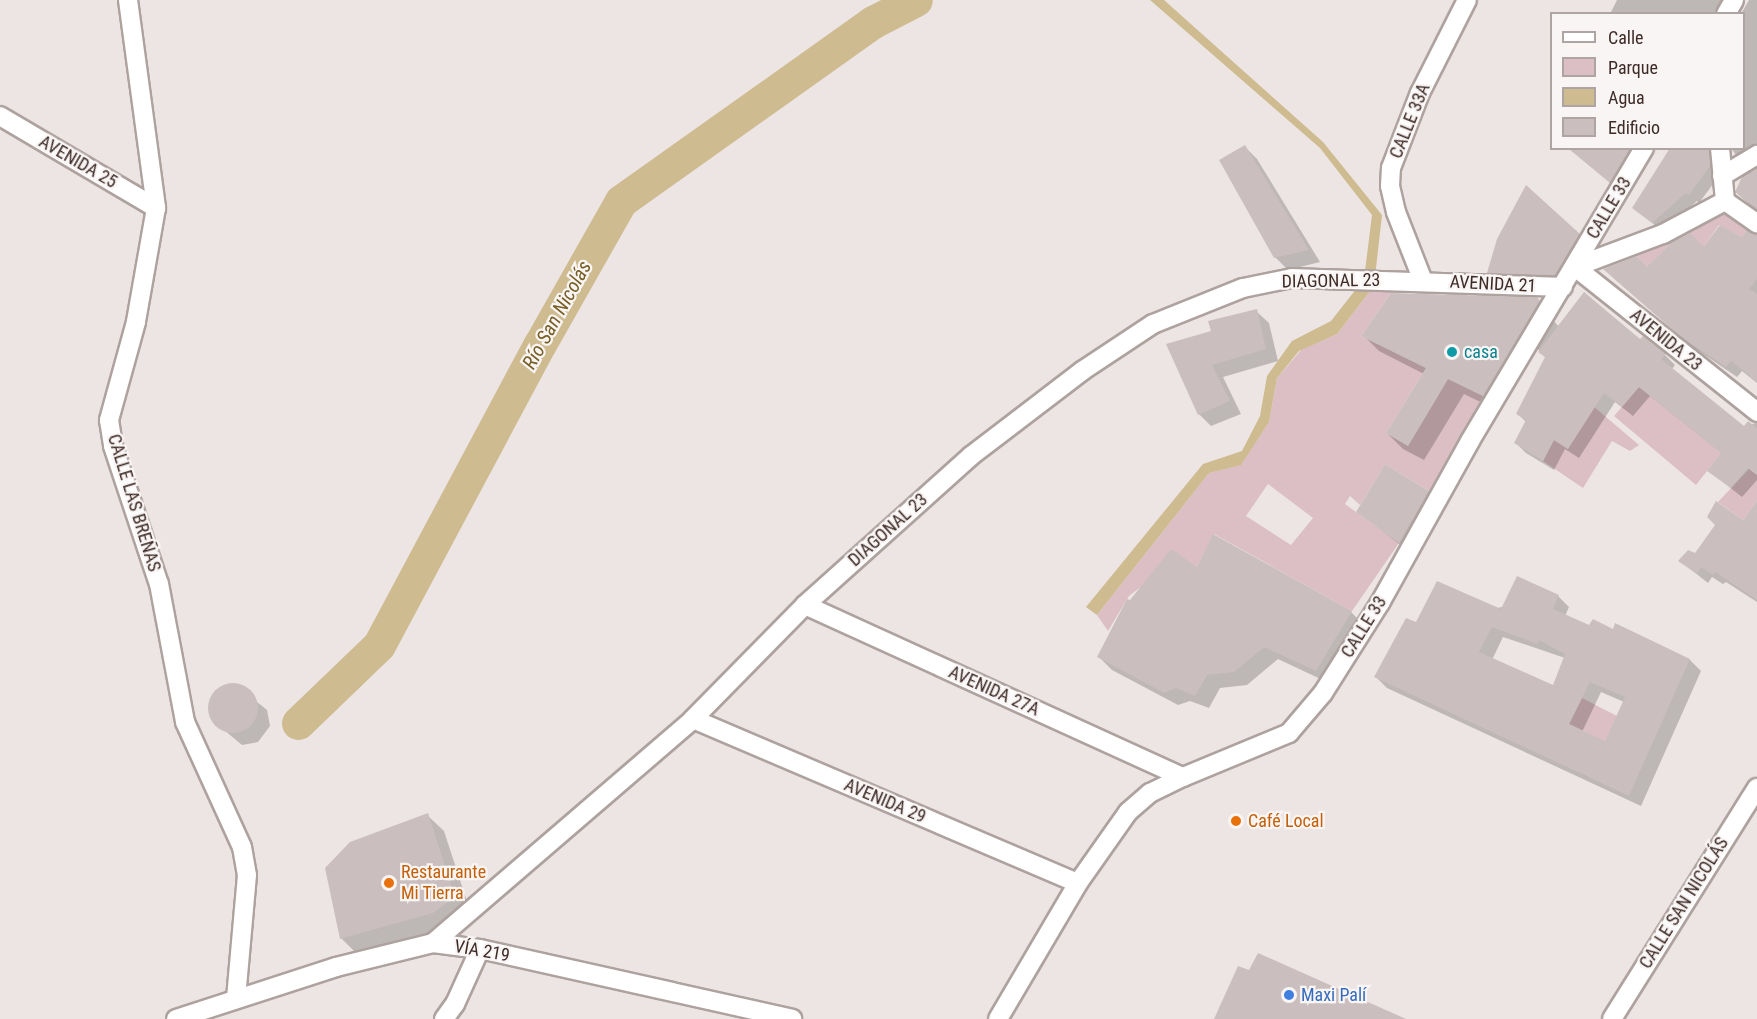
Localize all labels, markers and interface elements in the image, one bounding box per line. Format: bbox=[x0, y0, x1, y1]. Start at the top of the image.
legend bbox=[1550, 12, 1745, 150]
text: Calle bbox=[1608, 27, 1644, 48]
text: Parque bbox=[1608, 57, 1658, 78]
street label: CALLE 33A bbox=[1385, 80, 1435, 162]
text: Agua bbox=[1608, 87, 1645, 108]
text: Edificio bbox=[1608, 117, 1660, 138]
street label: AVENIDA 25 bbox=[35, 131, 121, 193]
street label: CALLE 33 bbox=[1582, 173, 1636, 243]
water label: Río San Nicolás bbox=[517, 257, 597, 373]
street label: DIAGONAL 23 bbox=[1281, 269, 1381, 293]
street label: AVENIDA 21 bbox=[1449, 271, 1537, 297]
street label: AVENIDA 23 bbox=[1626, 304, 1706, 376]
place label: casa bbox=[1464, 341, 1498, 363]
marker: casa bbox=[1445, 345, 1459, 359]
street label: CALLE LAS BREÑAS bbox=[103, 432, 165, 574]
street label: DIAGONAL 23 bbox=[844, 489, 932, 571]
street label: CALLE 33 bbox=[1337, 592, 1391, 662]
street label: AVENIDA 27A bbox=[945, 661, 1043, 721]
street label: AVENIDA 29 bbox=[841, 774, 929, 828]
place label: Café Local bbox=[1248, 810, 1324, 832]
marker: Café Local bbox=[1229, 814, 1243, 828]
street label: CALLE SAN NICOLÁS bbox=[1635, 833, 1733, 973]
place label: Restaurante Mi Tierra bbox=[401, 862, 486, 904]
marker: Restaurante Mi Tierra bbox=[382, 876, 396, 890]
street label: VÍA 219 bbox=[453, 936, 511, 966]
place label: Maxi Palí bbox=[1301, 984, 1366, 1006]
marker: Maxi Palí bbox=[1282, 988, 1296, 1002]

